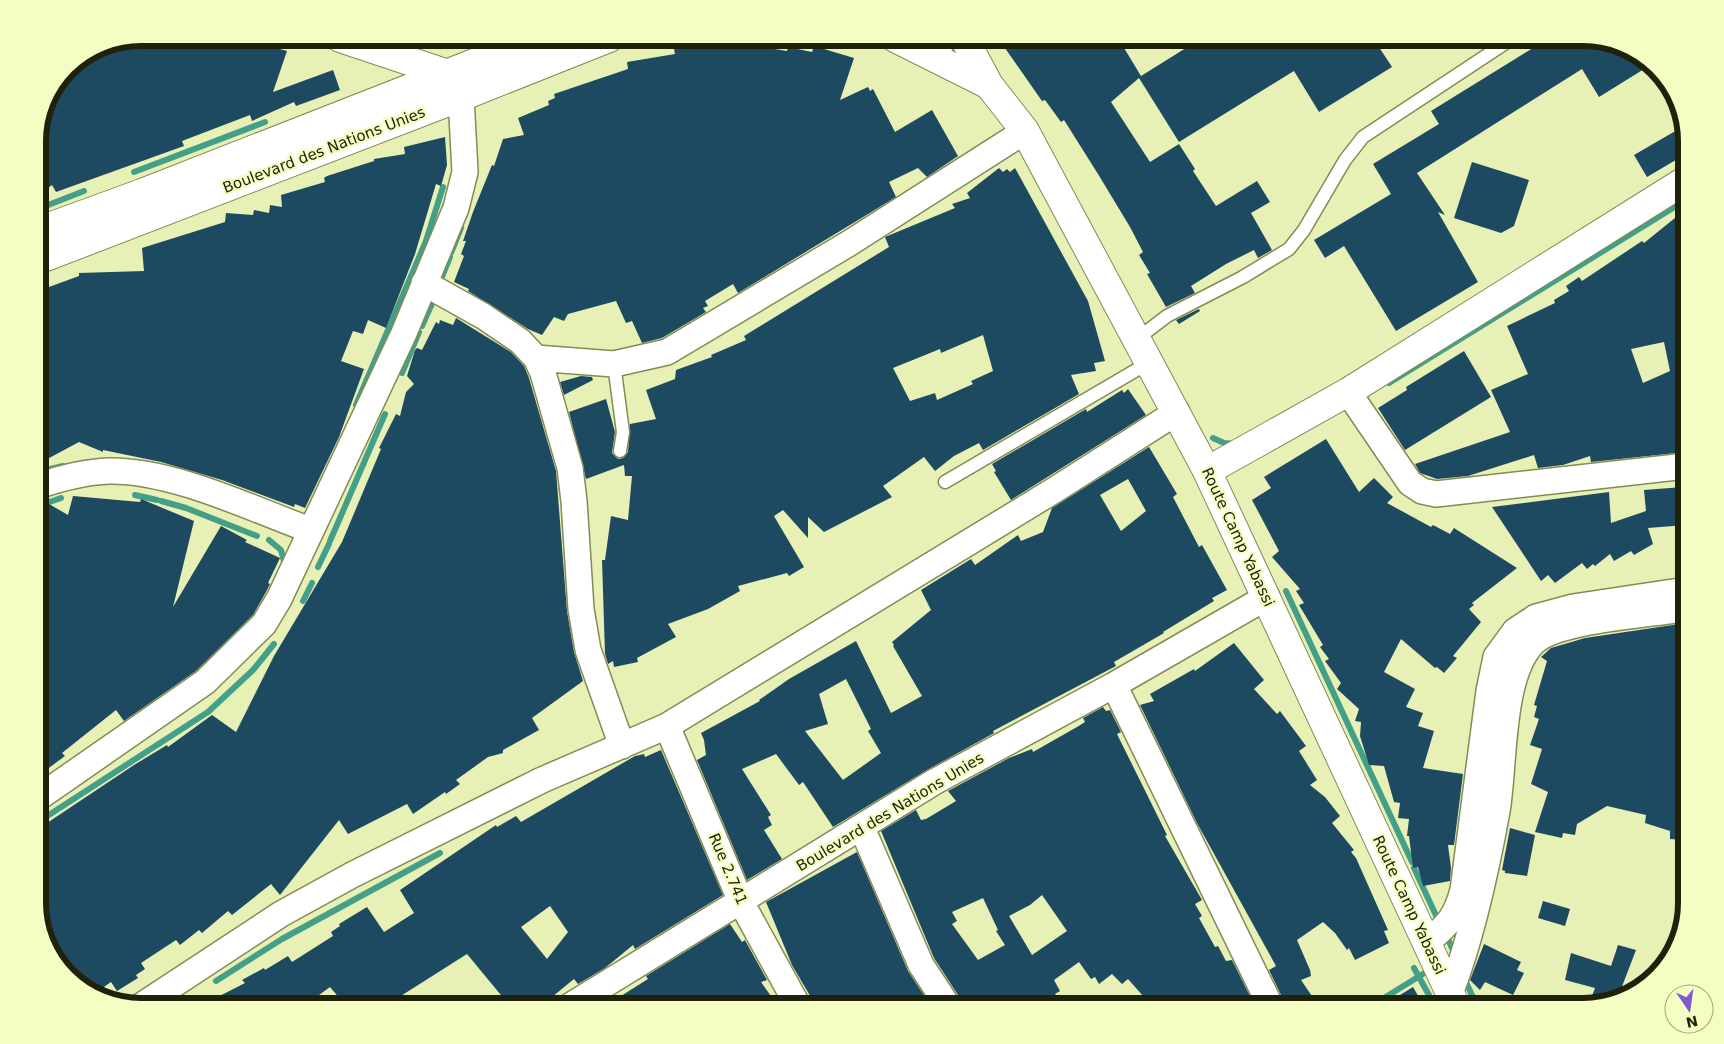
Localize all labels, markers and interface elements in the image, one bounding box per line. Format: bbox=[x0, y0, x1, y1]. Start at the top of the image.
street label: Boulevard des Nations Unies bbox=[220, 103, 428, 197]
street label: Route Camp Yabassi bbox=[1198, 464, 1278, 610]
street label: Boulevard des Nations Unies bbox=[793, 749, 987, 875]
street label: Rue 2.741 bbox=[705, 830, 751, 908]
street label: Route Camp Yabassi bbox=[1369, 832, 1449, 978]
north arrow bbox=[1664, 984, 1714, 1034]
text: N bbox=[1684, 1013, 1699, 1031]

